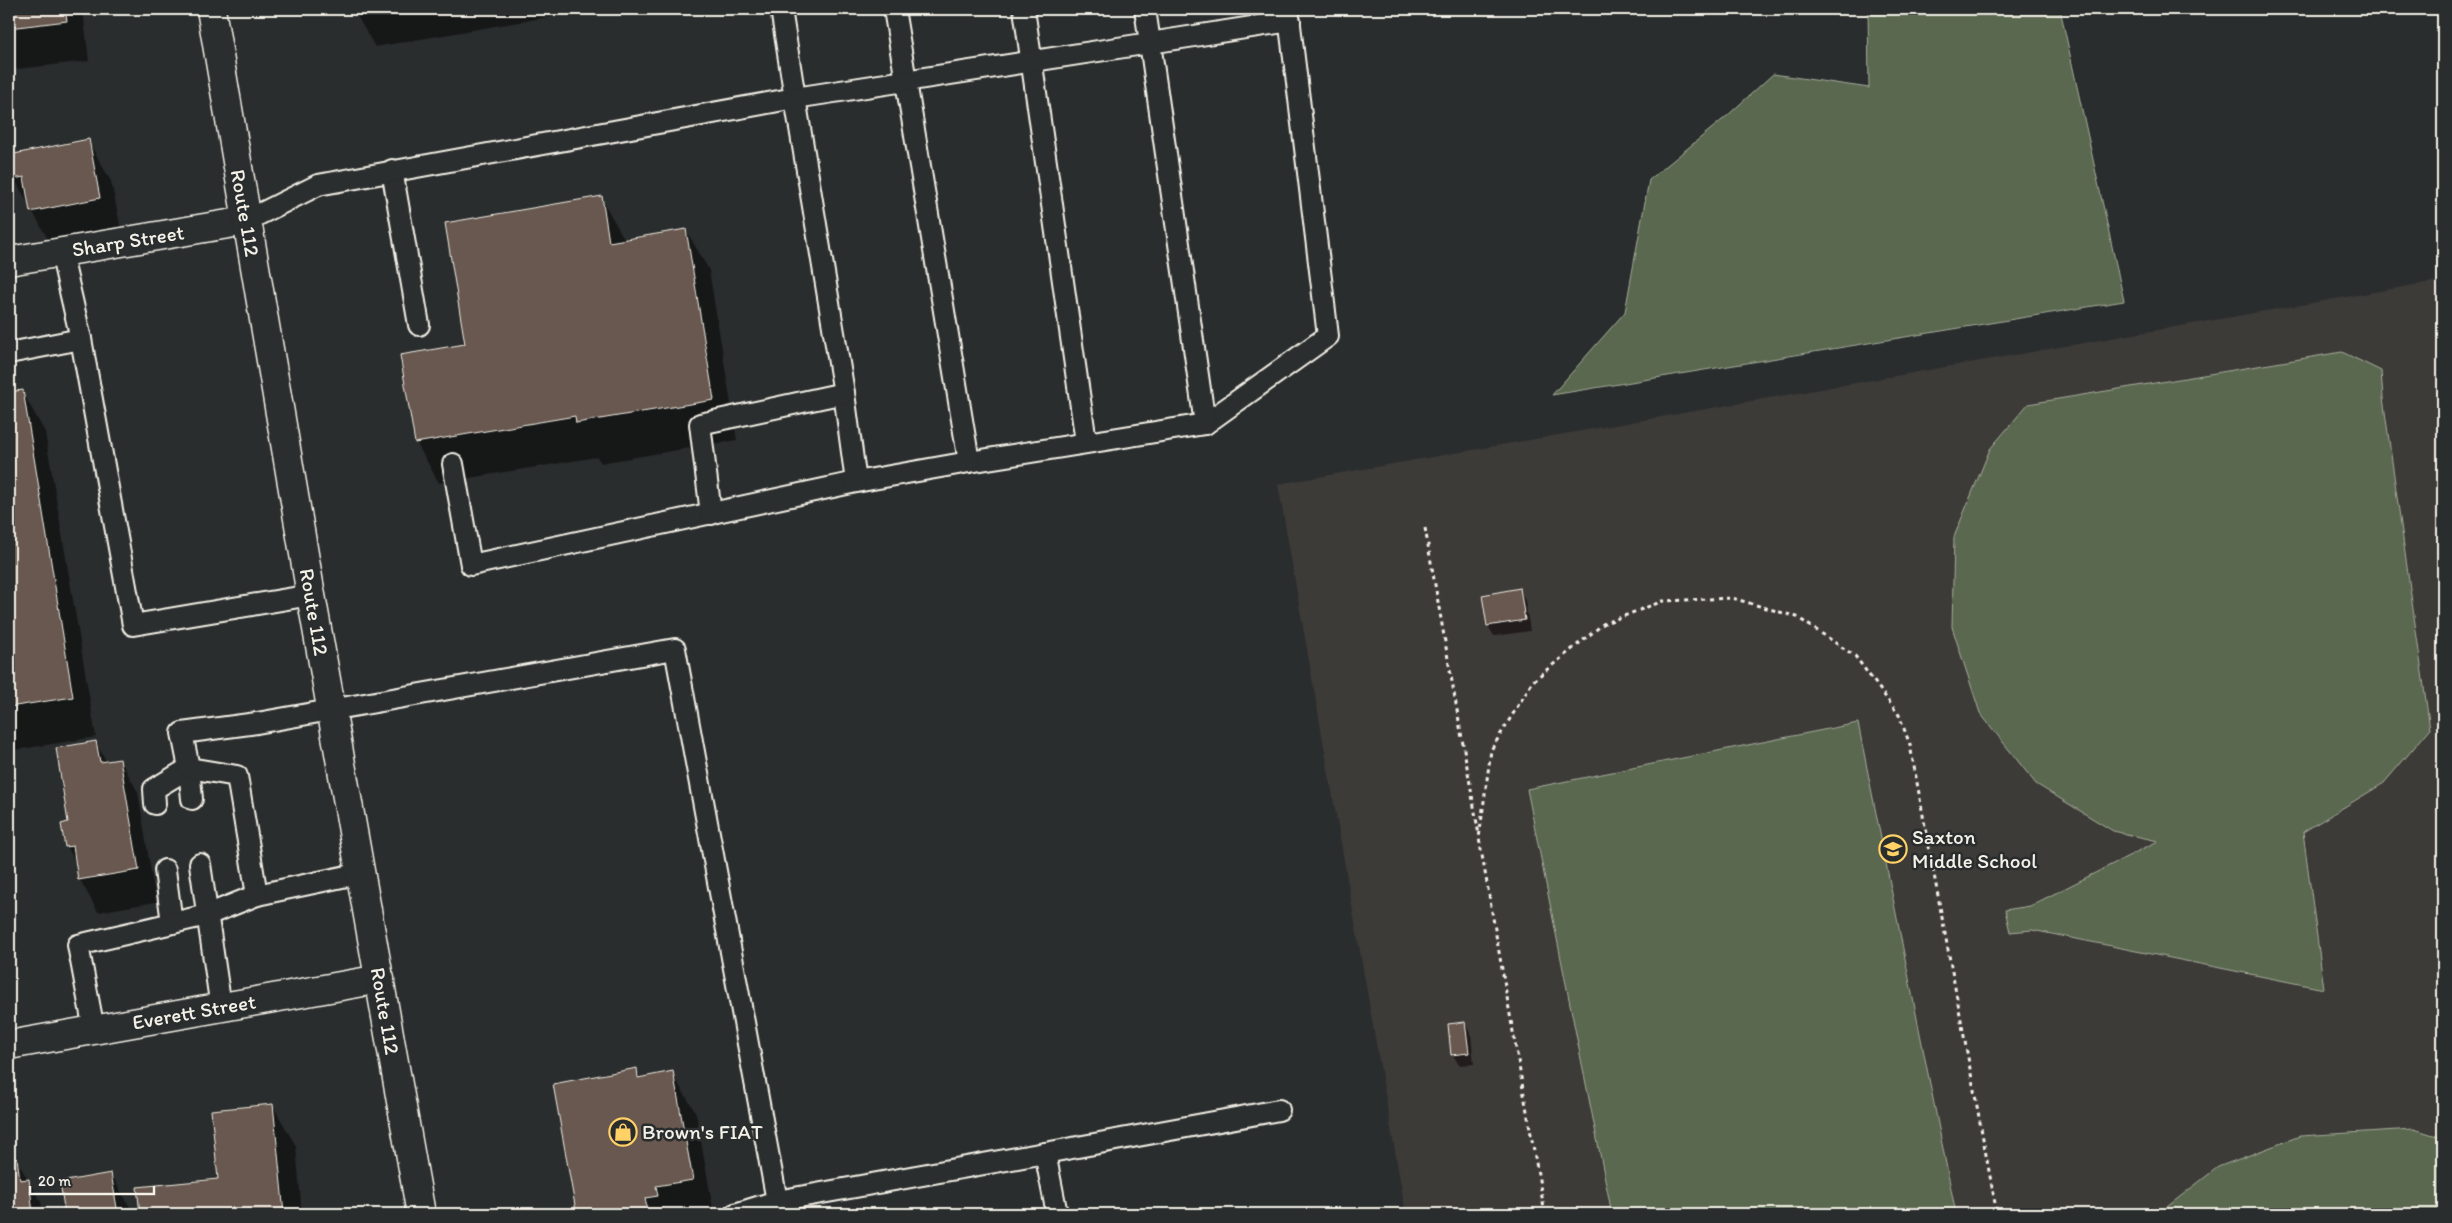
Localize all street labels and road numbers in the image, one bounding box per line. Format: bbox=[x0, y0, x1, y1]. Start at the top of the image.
street label: Route 112 bbox=[226, 167, 265, 258]
street label: Sharp Street bbox=[70, 219, 186, 262]
street label: Route 112 bbox=[295, 566, 334, 657]
street label: Route 112 bbox=[366, 965, 405, 1056]
street label: Everett Street bbox=[130, 988, 258, 1035]

